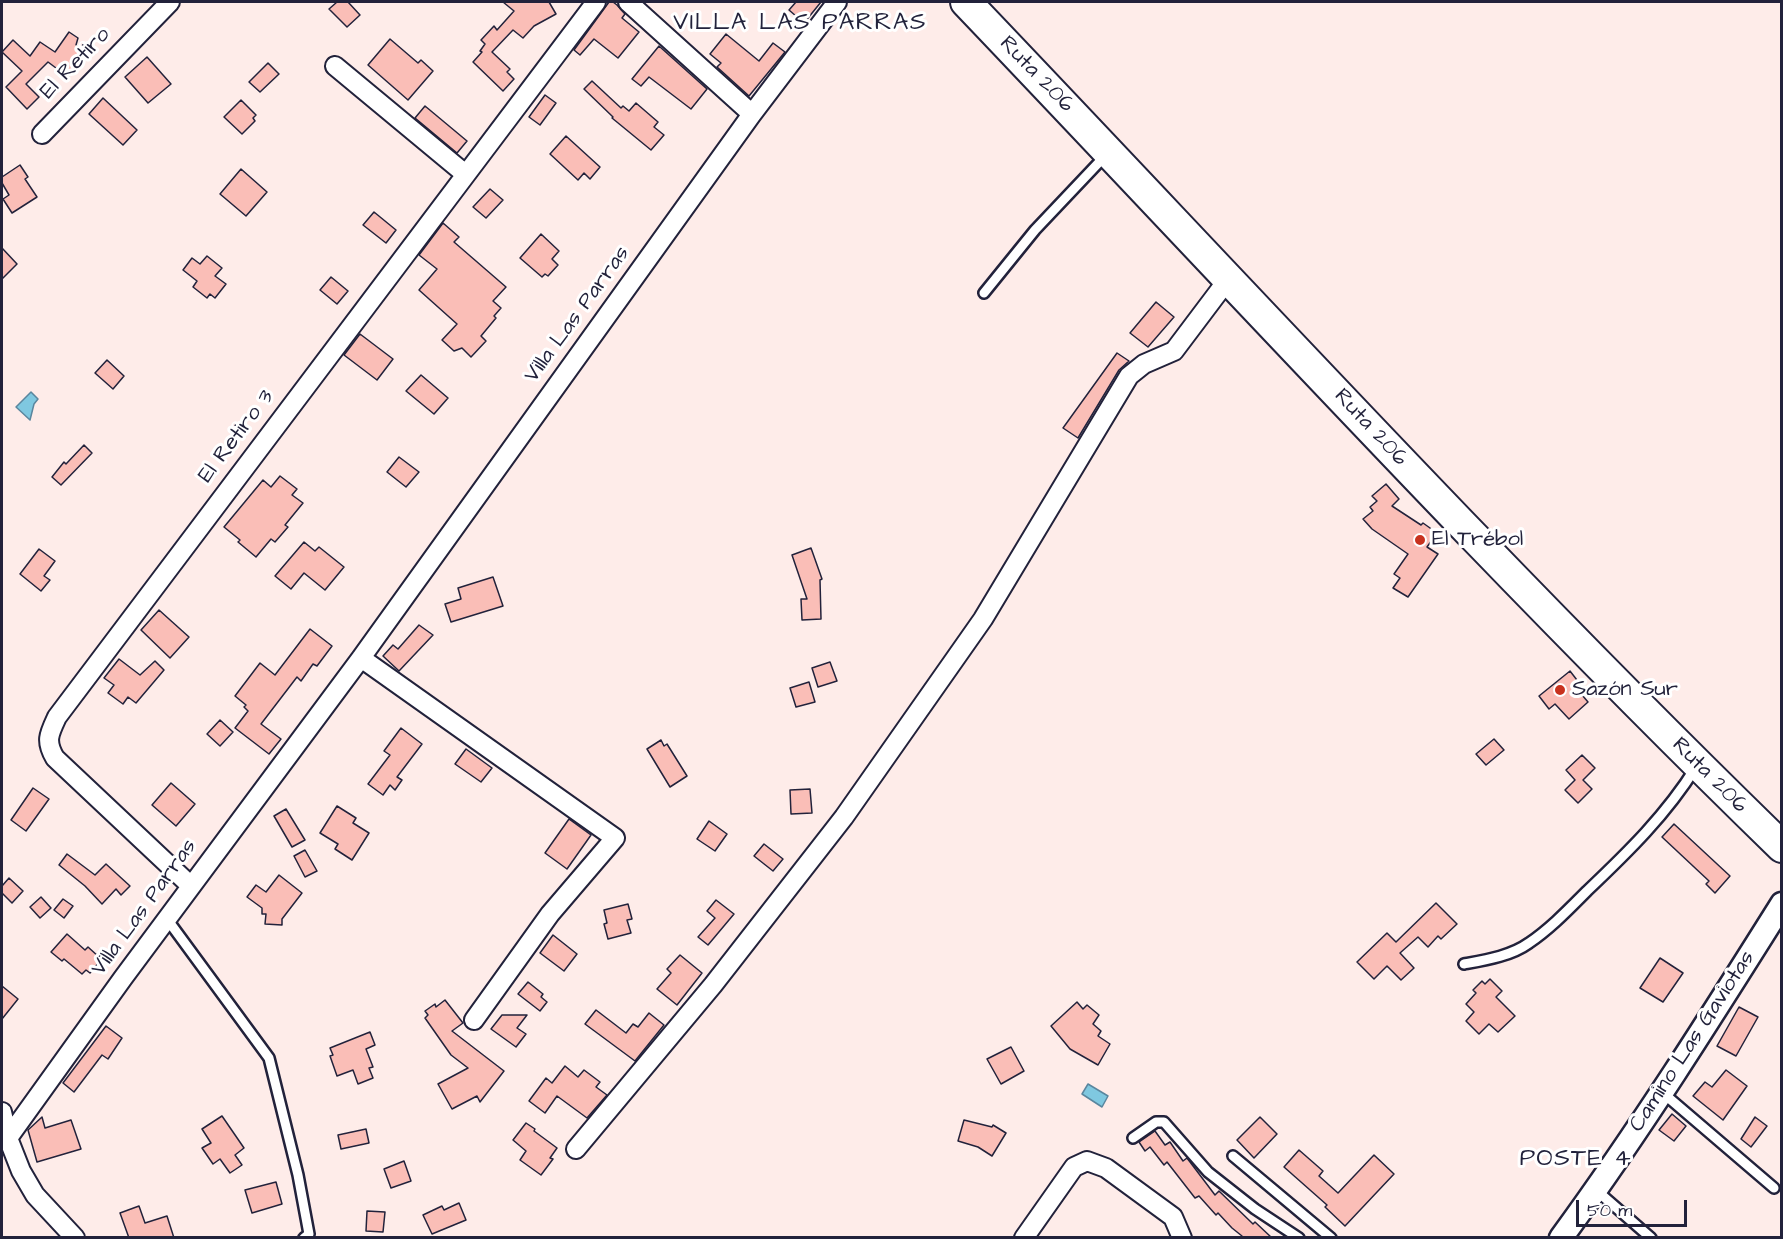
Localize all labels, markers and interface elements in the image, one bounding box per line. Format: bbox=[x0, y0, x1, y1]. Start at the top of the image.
district label: VILLA LAS PARRAS bbox=[673, 10, 927, 38]
street label: El Retiro bbox=[35, 23, 117, 105]
street label: Ruta 206 bbox=[993, 31, 1079, 119]
street label: Villa Las Parras bbox=[520, 242, 636, 388]
street label: Ruta 206 bbox=[1328, 384, 1412, 472]
street label: El Retiro 3 bbox=[193, 385, 281, 489]
place label: El Trébol bbox=[1432, 527, 1523, 553]
marker: El Trébol bbox=[1413, 533, 1427, 547]
place label: Sazón Sur bbox=[1572, 677, 1678, 703]
marker: Sazón Sur bbox=[1553, 683, 1567, 697]
street label: Ruta 206 bbox=[1666, 733, 1752, 819]
street label: Villa Las Parras bbox=[87, 835, 203, 981]
street label: Camino Las Gaviotas bbox=[1625, 947, 1761, 1137]
district label: POSTE 4 bbox=[1520, 1146, 1632, 1174]
scale bar bbox=[1579, 1188, 1690, 1226]
text: 50 m bbox=[1587, 1198, 1632, 1223]

